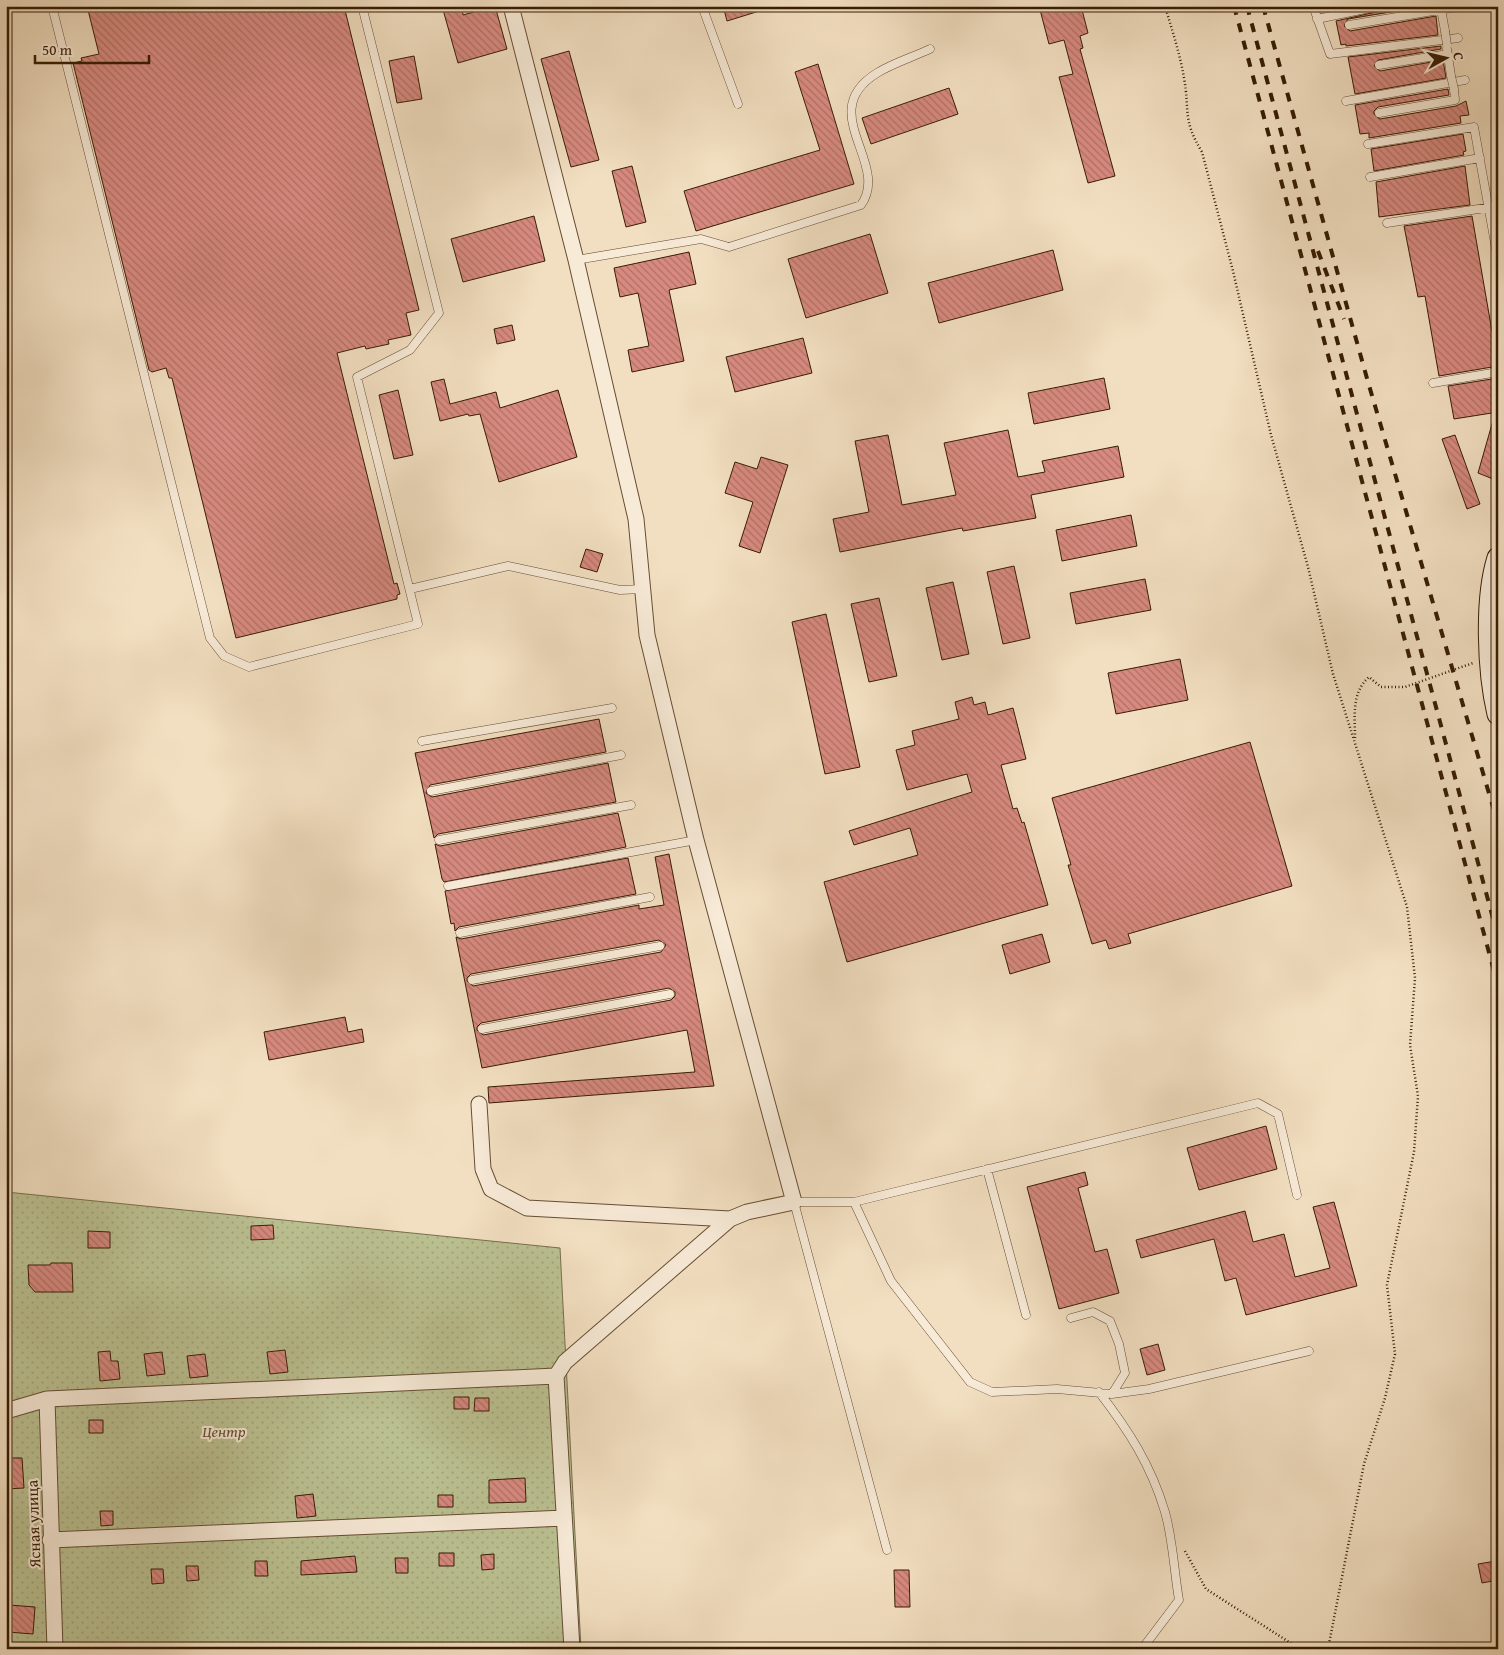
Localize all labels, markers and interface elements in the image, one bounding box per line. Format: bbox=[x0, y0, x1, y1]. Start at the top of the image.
scale bar bbox=[35, 32, 149, 64]
north arrow bbox=[1422, 32, 1472, 82]
text: 50 m bbox=[42, 39, 73, 60]
text: С bbox=[1448, 51, 1469, 62]
park label: Центр bbox=[202, 1419, 246, 1443]
street label: Ясная улица bbox=[19, 1479, 47, 1569]

